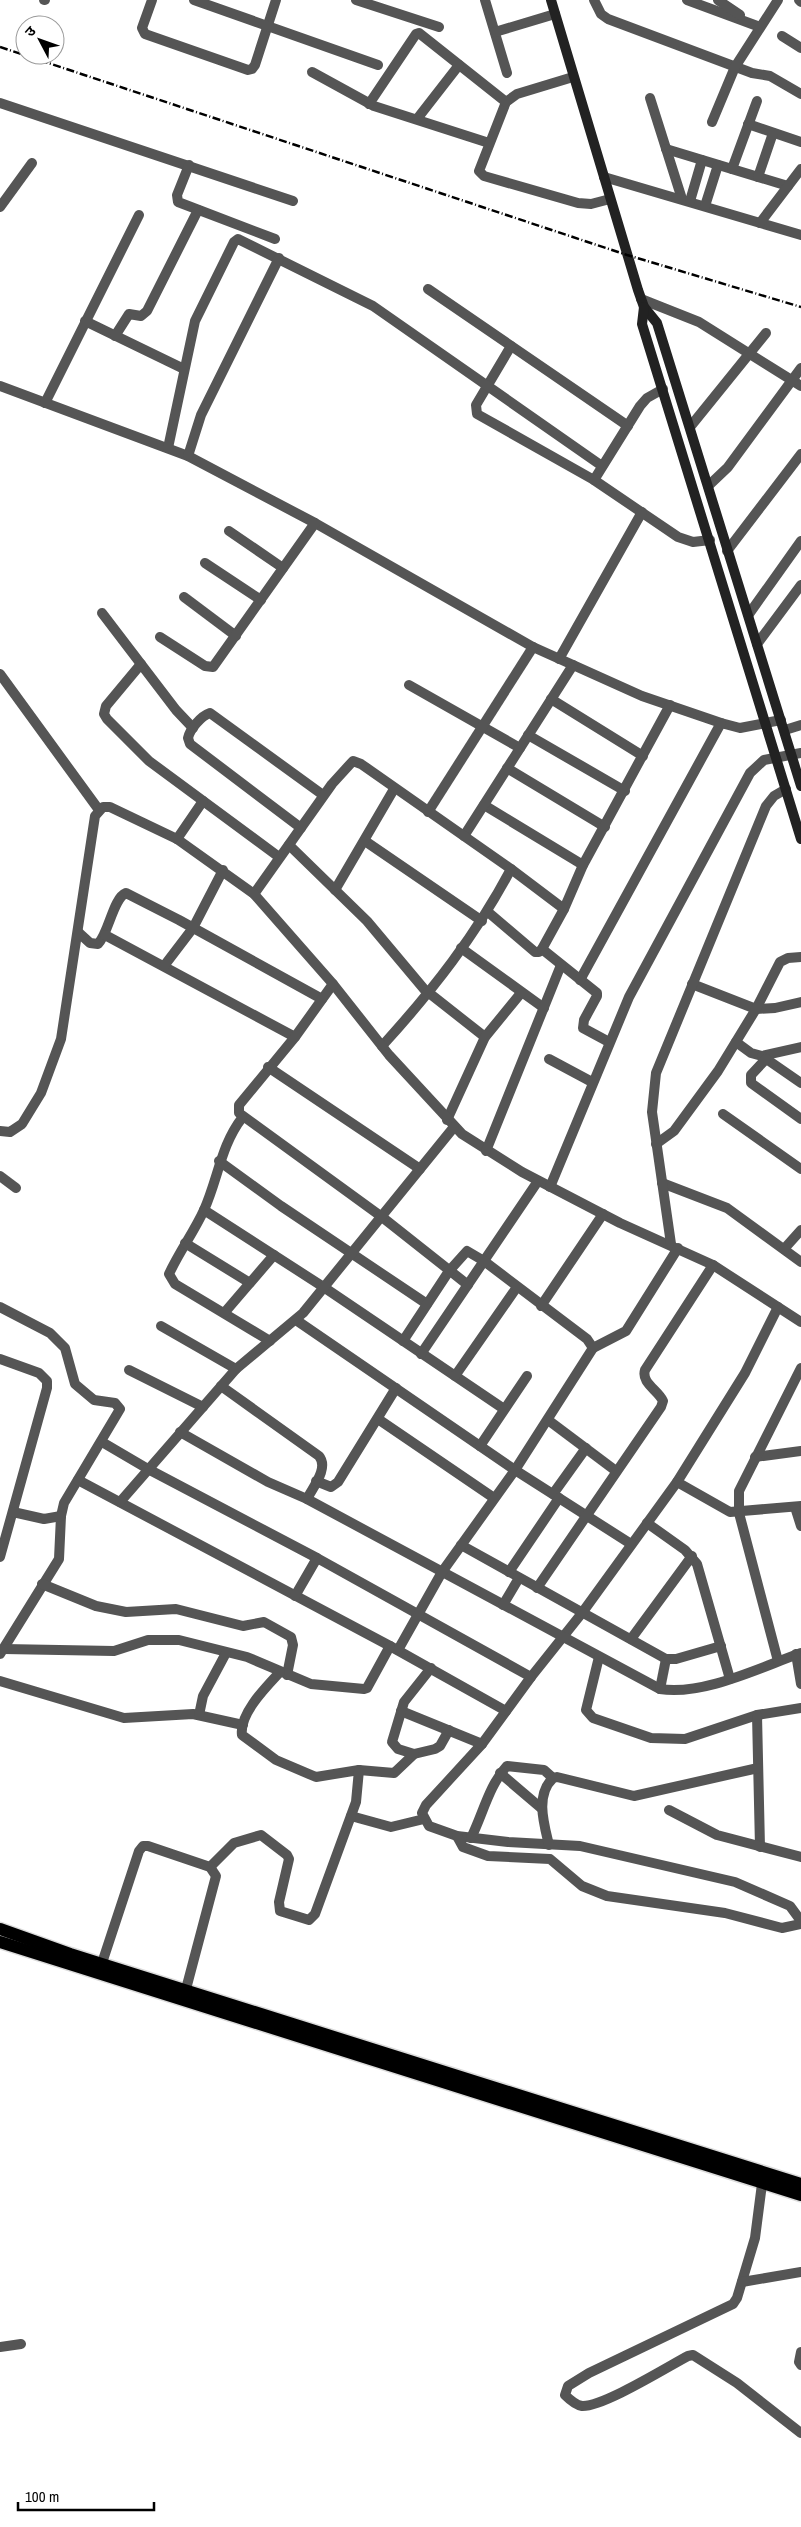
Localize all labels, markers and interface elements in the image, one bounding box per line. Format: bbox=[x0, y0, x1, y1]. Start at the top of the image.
north arrow bbox=[15, 15, 65, 65]
text: उ bbox=[21, 22, 40, 40]
scale bar bbox=[18, 2480, 154, 2512]
text: 100 m bbox=[25, 2486, 59, 2507]

